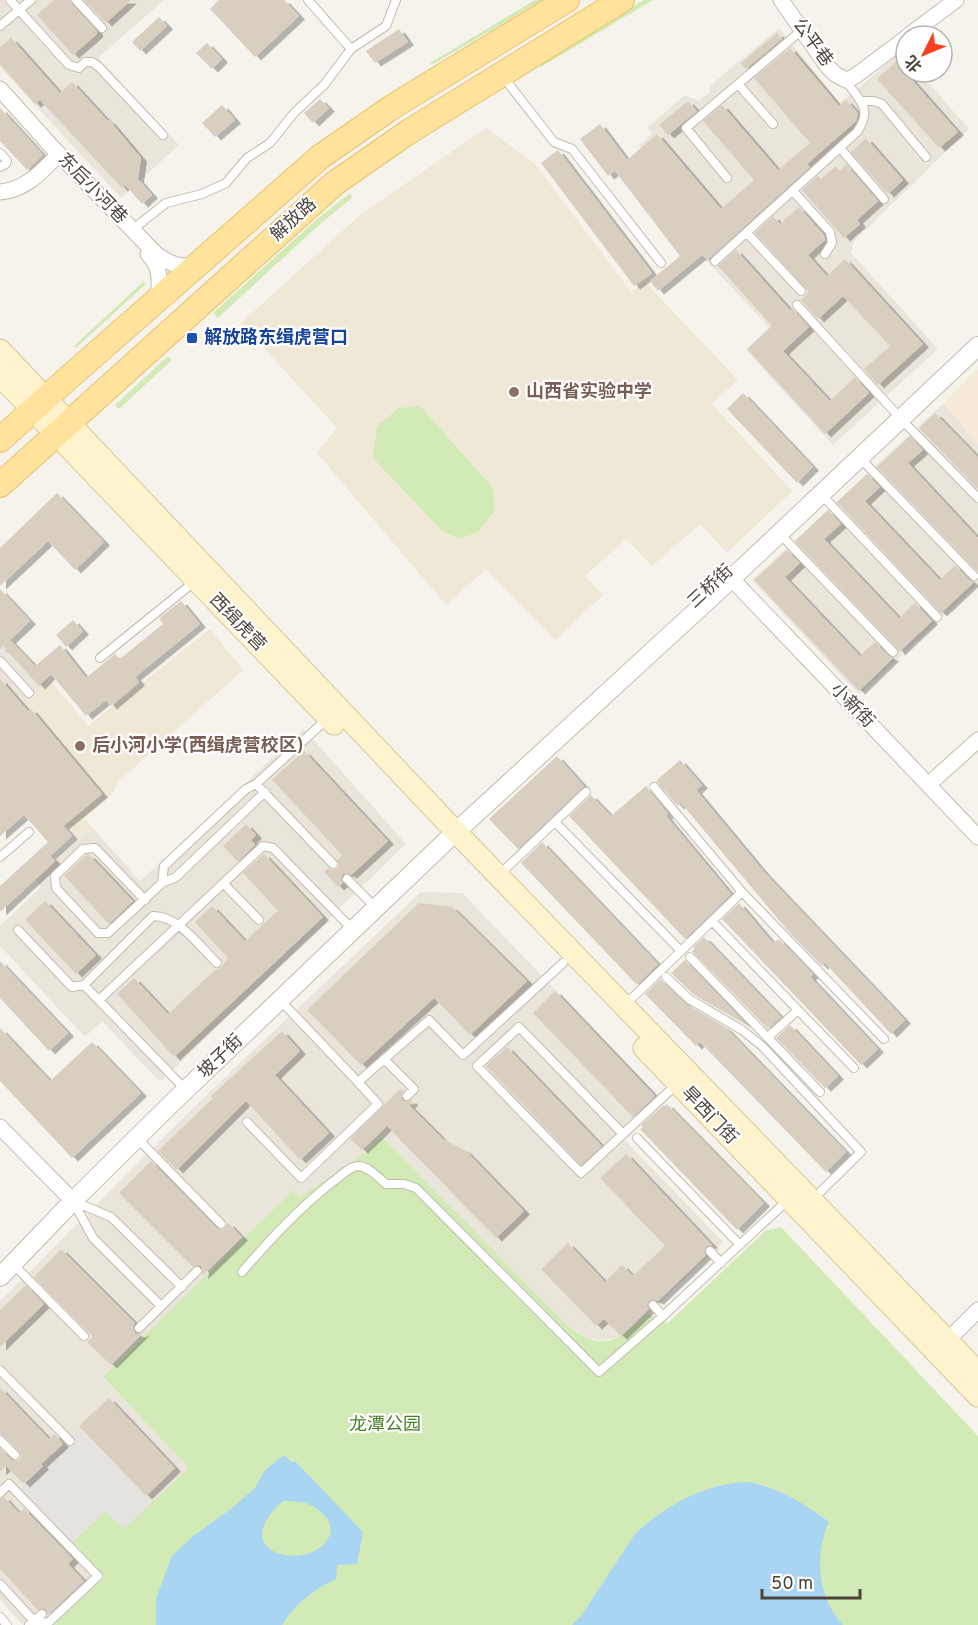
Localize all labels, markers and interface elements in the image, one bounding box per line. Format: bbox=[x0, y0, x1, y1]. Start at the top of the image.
street label: 公平巷 bbox=[787, 14, 837, 72]
north arrow bbox=[894, 24, 954, 84]
text: 北 bbox=[902, 50, 927, 76]
street label: 东后小河巷 bbox=[52, 149, 132, 229]
street label: 解放路 bbox=[266, 193, 322, 247]
place label: 解放路东缉虎营口 bbox=[204, 327, 348, 350]
marker: 解放路东缉虎营口 bbox=[185, 331, 199, 345]
place label: 山西省实验中学 bbox=[526, 381, 652, 404]
marker: 山西省实验中学 bbox=[507, 385, 521, 399]
street label: 三桥街 bbox=[683, 560, 739, 614]
street label: 西缉虎营 bbox=[204, 589, 270, 657]
street label: 小新街 bbox=[825, 679, 879, 733]
place label: 后小河小学(西缉虎营校区) bbox=[92, 735, 303, 758]
marker: 后小河小学(西缉虎营校区) bbox=[73, 739, 87, 753]
street label: 坡子街 bbox=[194, 1030, 248, 1084]
street label: 旱西门街 bbox=[676, 1082, 742, 1150]
park label: 龙潭公园 bbox=[349, 1414, 421, 1437]
scale bar bbox=[762, 1562, 860, 1600]
text: 50 m bbox=[771, 1573, 813, 1596]

